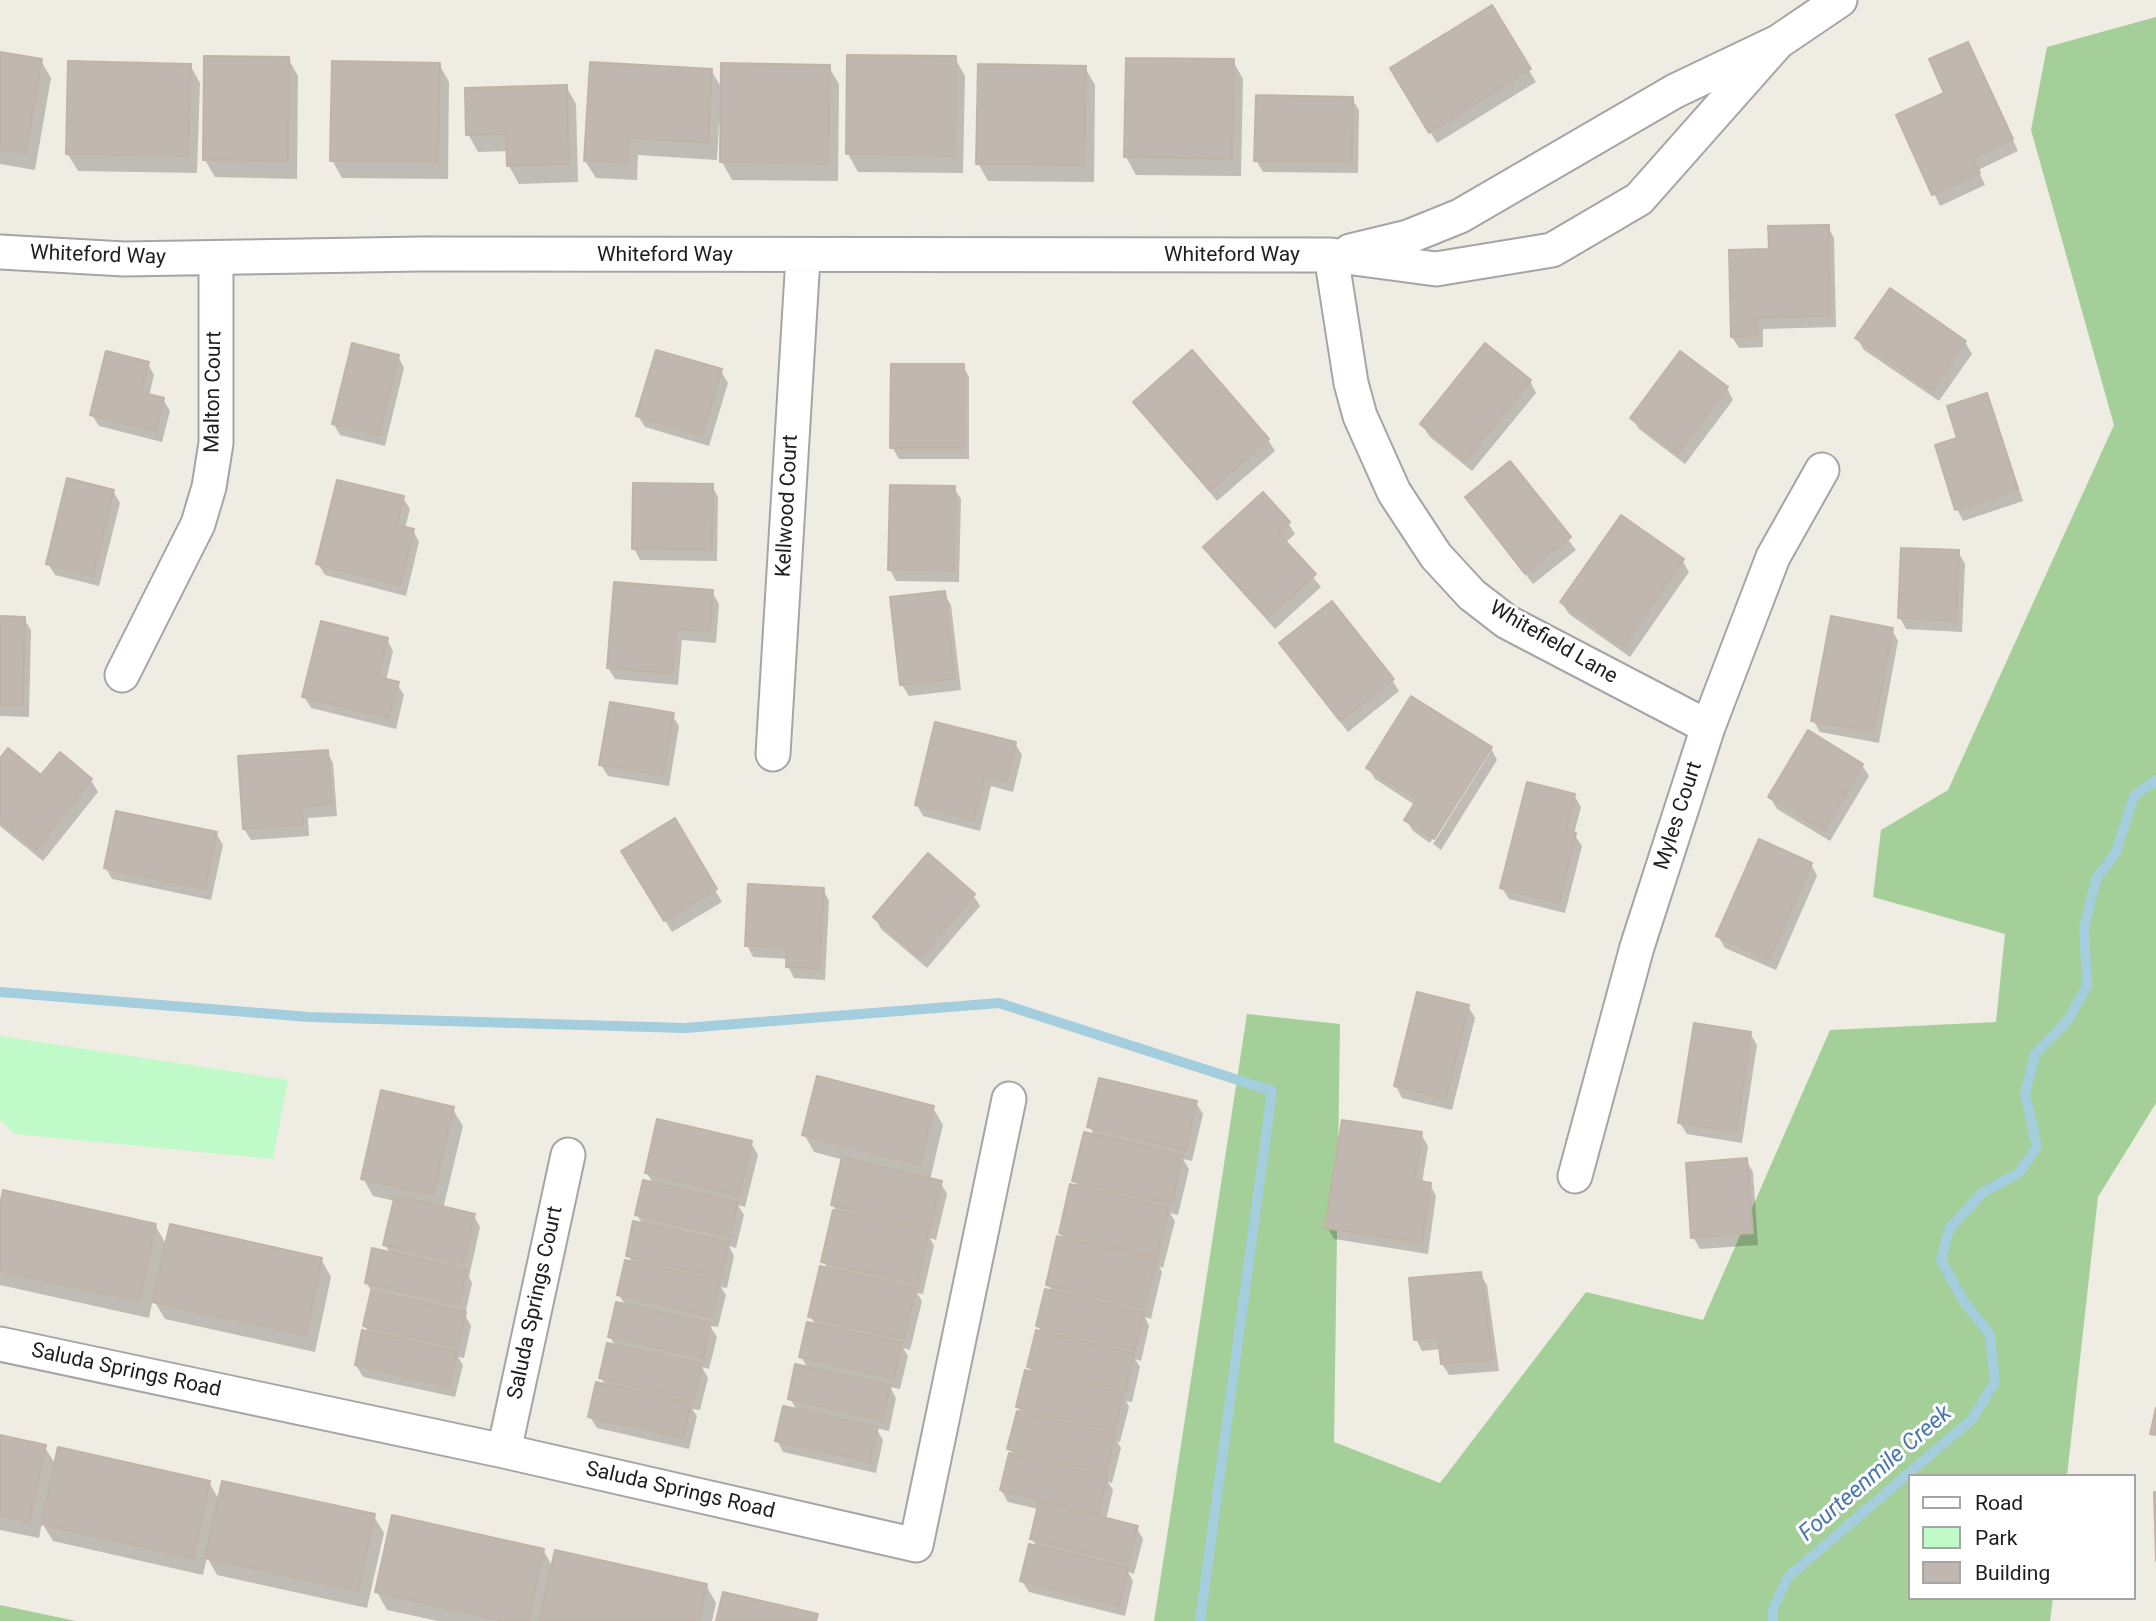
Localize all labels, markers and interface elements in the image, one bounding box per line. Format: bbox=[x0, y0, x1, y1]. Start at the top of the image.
street label: Whiteford Way bbox=[30, 241, 166, 271]
street label: Whiteford Way bbox=[597, 243, 733, 269]
street label: Whiteford Way bbox=[1164, 243, 1300, 269]
street label: Malton Court bbox=[200, 331, 228, 453]
street label: Kellwood Court bbox=[772, 434, 804, 578]
street label: Whitefield Lane bbox=[1484, 596, 1622, 690]
street label: Myles Court bbox=[1650, 759, 1708, 873]
street label: Saluda Springs Court bbox=[503, 1204, 569, 1402]
street label: Saluda Springs Road bbox=[29, 1339, 223, 1403]
water label: Fourteenmile Creek bbox=[1794, 1400, 1958, 1548]
street label: Saluda Springs Road bbox=[583, 1457, 777, 1525]
legend bbox=[1908, 1474, 2135, 1600]
text: Road bbox=[1975, 1491, 2023, 1515]
text: Park bbox=[1975, 1526, 2017, 1550]
text: Building bbox=[1975, 1561, 2050, 1585]

